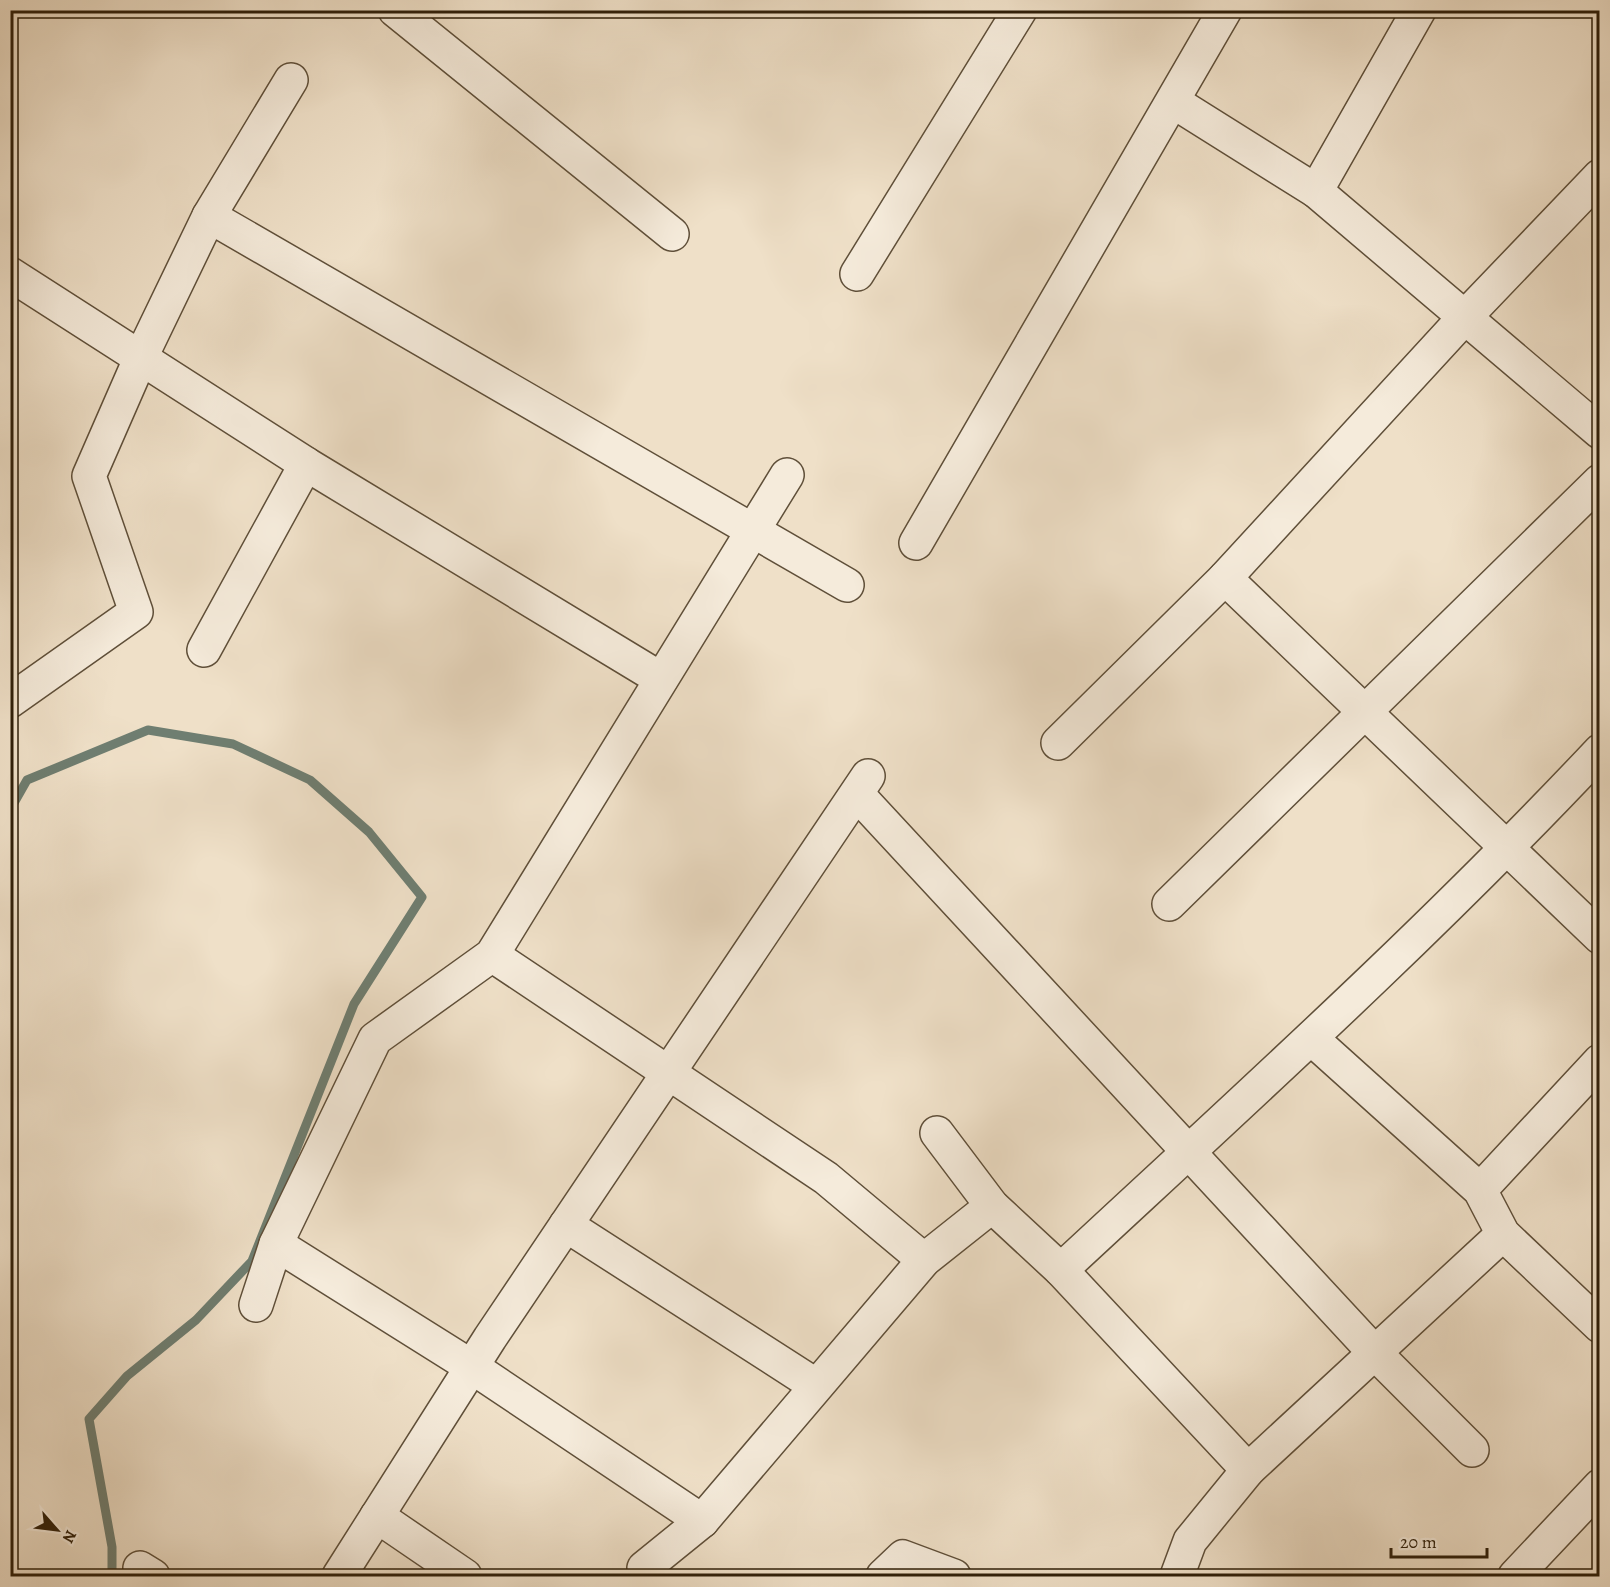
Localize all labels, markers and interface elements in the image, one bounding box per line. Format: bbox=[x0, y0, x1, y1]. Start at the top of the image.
north arrow bbox=[27, 1500, 87, 1560]
scale bar bbox=[1391, 1521, 1487, 1559]
text: N bbox=[57, 1526, 82, 1547]
text: 20 m bbox=[1400, 1530, 1437, 1554]

